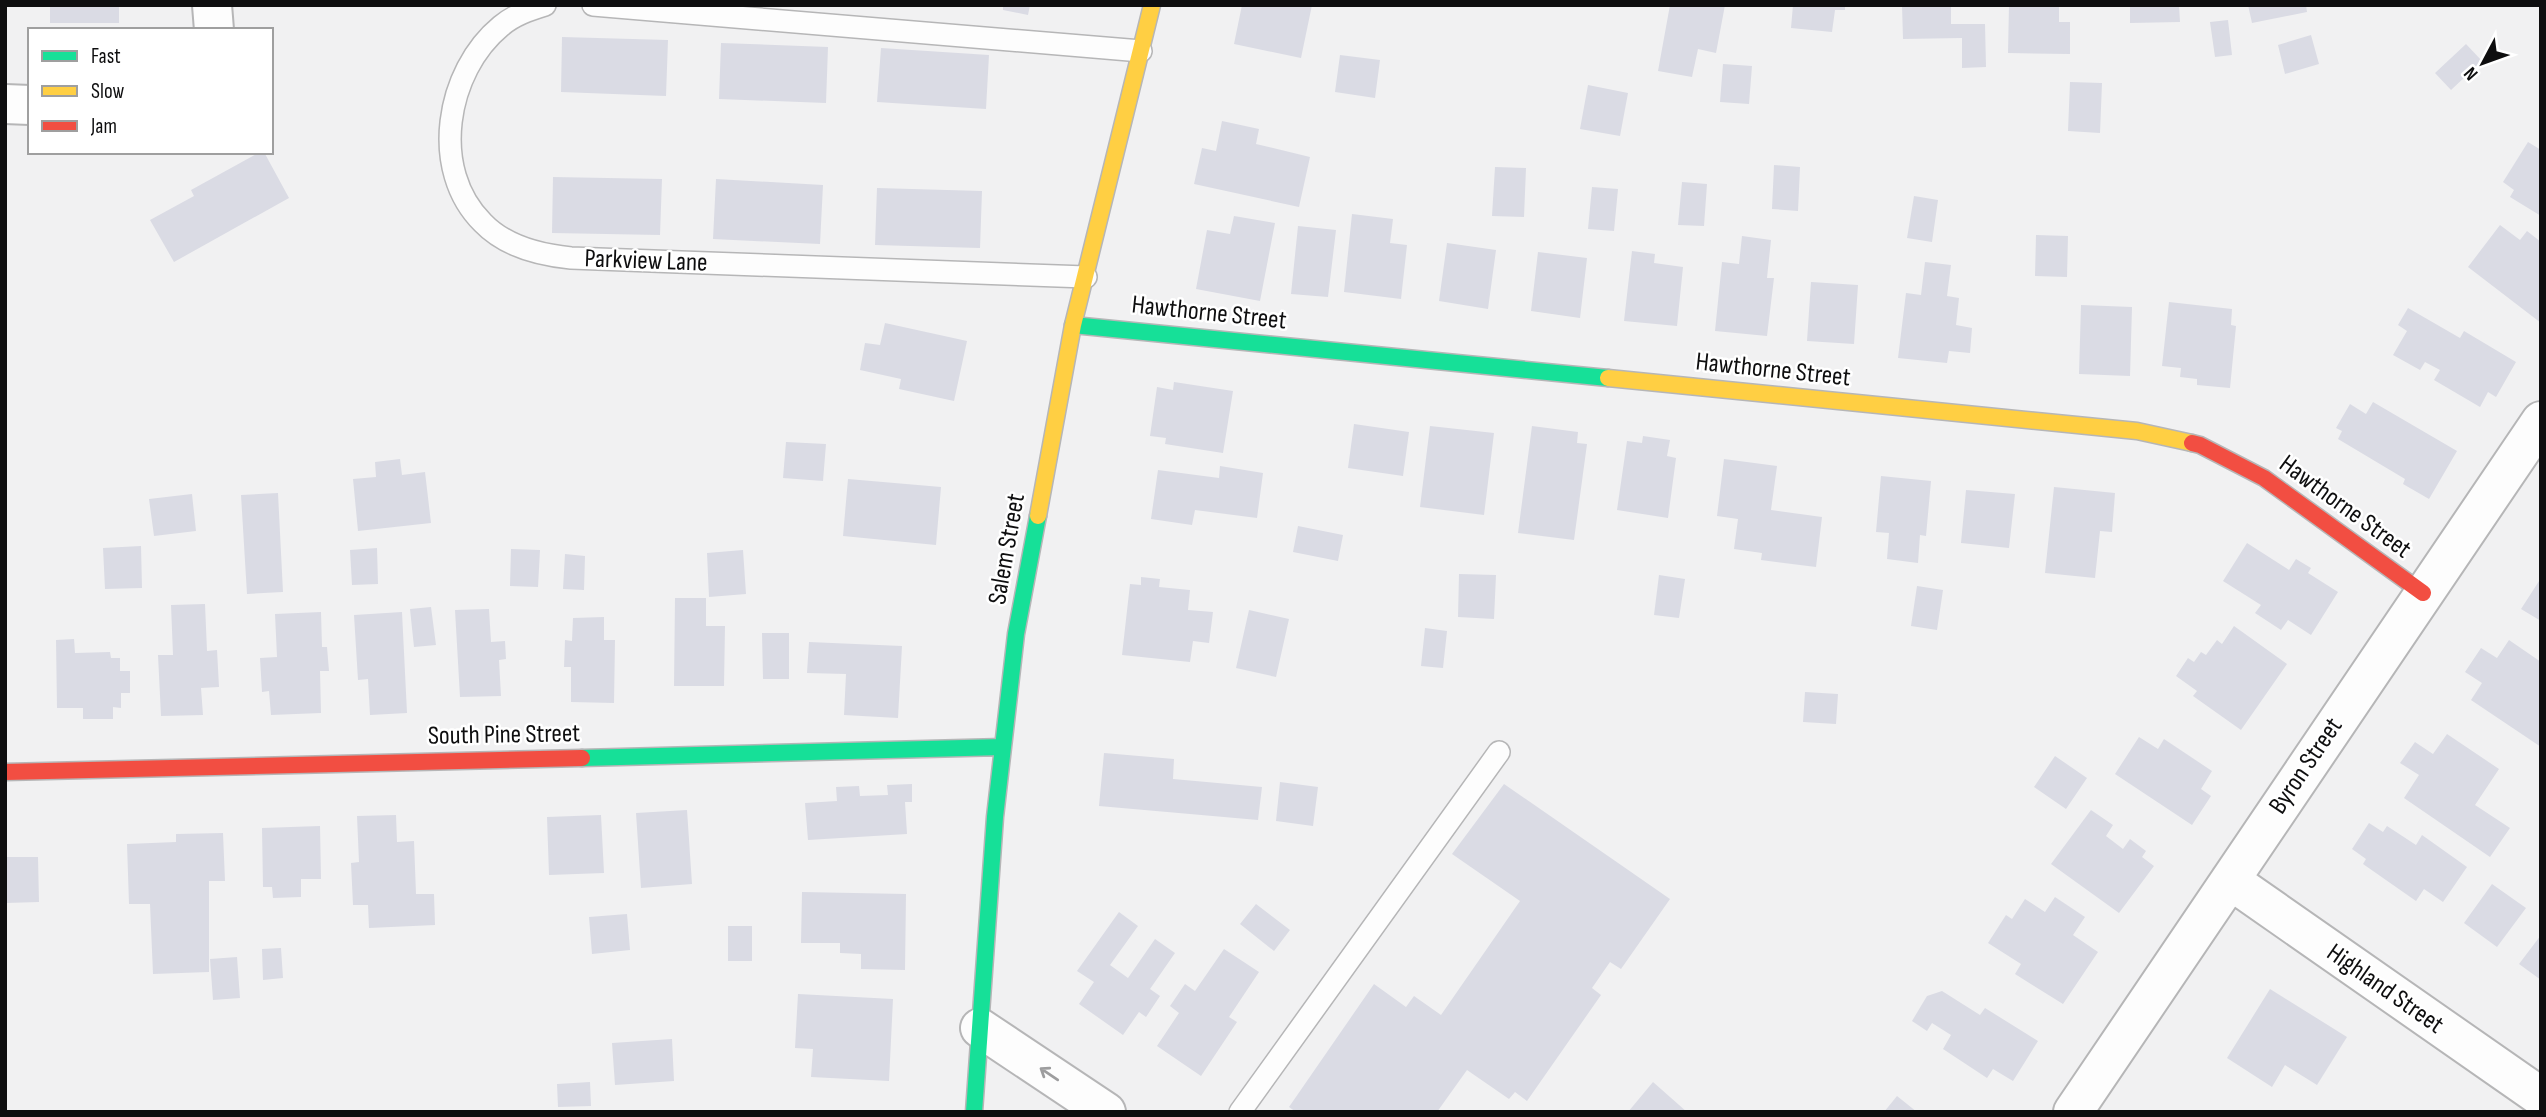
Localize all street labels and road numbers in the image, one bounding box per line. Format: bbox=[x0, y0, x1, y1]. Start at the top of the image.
street label: Parkview Lane bbox=[584, 243, 708, 279]
street label: Hawthorne Street bbox=[1130, 289, 1288, 337]
street label: Hawthorne Street bbox=[1694, 346, 1852, 394]
street label: Hawthorne Street bbox=[2273, 449, 2417, 565]
street label: Salem Street bbox=[982, 491, 1032, 607]
street label: Byron Street bbox=[2263, 712, 2349, 820]
street label: South Pine Street bbox=[428, 718, 581, 752]
street label: Highland Street bbox=[2321, 937, 2449, 1041]

